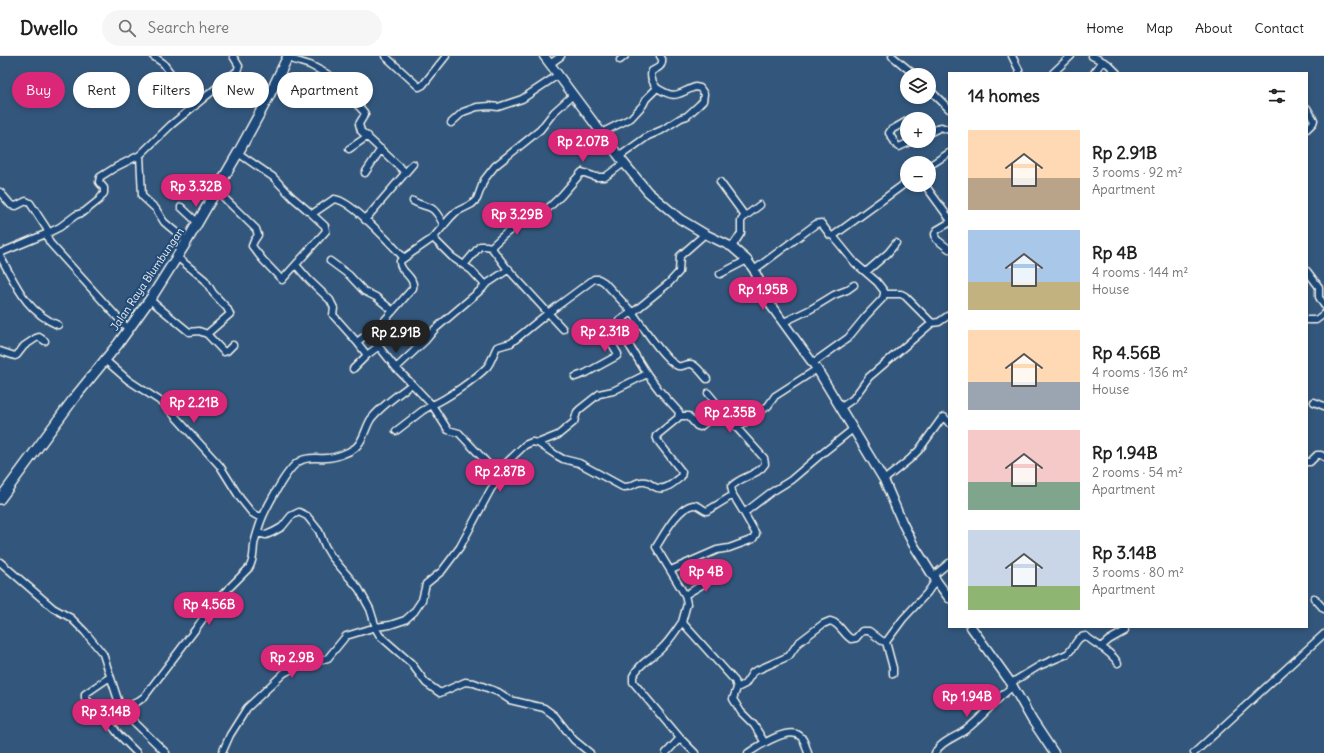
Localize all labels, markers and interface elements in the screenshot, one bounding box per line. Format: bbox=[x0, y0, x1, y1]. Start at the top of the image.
search box bbox=[102, 10, 382, 46]
text: Dwello bbox=[20, 16, 78, 40]
icon: search bbox=[116, 17, 138, 39]
text: Search here bbox=[148, 18, 229, 37]
text: Home bbox=[1086, 19, 1124, 37]
text: Map bbox=[1146, 19, 1173, 37]
text: About bbox=[1195, 19, 1233, 37]
text: Contact bbox=[1255, 19, 1304, 37]
map controls bbox=[900, 68, 936, 192]
button: layers bbox=[900, 68, 936, 104]
chip: Buy bbox=[12, 72, 65, 108]
chip: Rent bbox=[73, 72, 130, 108]
chip: Filters bbox=[138, 72, 204, 108]
chip: New bbox=[212, 72, 269, 108]
chip: Apartment bbox=[277, 72, 373, 108]
text: 14 homes bbox=[968, 85, 1040, 107]
icon: filters bbox=[1266, 85, 1288, 107]
button: + bbox=[900, 112, 936, 148]
pin: Rp 2.07B bbox=[542, 129, 624, 163]
text: Rp 2.07B bbox=[557, 133, 609, 150]
text: Rp 2.91B bbox=[1092, 142, 1157, 164]
icon: home bbox=[1000, 146, 1048, 194]
button: − bbox=[900, 156, 936, 192]
text: 3 rooms · 92 m² bbox=[1092, 164, 1183, 181]
pin: Rp 3.32B bbox=[155, 174, 237, 208]
text: Rp 3.32B bbox=[170, 178, 222, 195]
text: Apartment bbox=[1092, 181, 1155, 198]
pin: Rp 3.29B bbox=[476, 202, 558, 236]
text: Rp 3.29B bbox=[491, 206, 543, 223]
street label: Jalan Raya Blumbungan bbox=[107, 225, 187, 333]
text: Rp 4B bbox=[1092, 242, 1138, 264]
icon: home bbox=[1000, 246, 1048, 294]
text: 4 rooms · 144 m² bbox=[1092, 264, 1188, 281]
pin: Rp 1.95B bbox=[722, 277, 804, 311]
text: Rp 1.95B bbox=[738, 281, 788, 298]
text: House bbox=[1092, 281, 1129, 298]
pin: Rp 2.31B bbox=[564, 319, 646, 353]
pin: Rp 2.91B bbox=[355, 320, 437, 354]
text: Rp 2.31B bbox=[580, 323, 630, 340]
text: Rp 2.91B bbox=[371, 324, 421, 341]
text: Rp 4.56B bbox=[1092, 342, 1161, 364]
icon: home bbox=[1000, 346, 1048, 394]
text: 4 rooms · 136 m² bbox=[1092, 364, 1188, 381]
text: House bbox=[1092, 381, 1129, 398]
pin: Rp 2.21B bbox=[153, 390, 235, 424]
text: Rp 2.21B bbox=[169, 394, 219, 411]
pin: Rp 2.35B bbox=[689, 400, 771, 434]
text: Rp 2.35B bbox=[704, 404, 756, 421]
text: Rp 1.94B bbox=[1092, 442, 1158, 464]
icon: home bbox=[1000, 446, 1048, 494]
pin: Rp 2.87B bbox=[459, 459, 541, 493]
text: Rp 2.87B bbox=[475, 463, 525, 480]
text: 2 rooms · 54 m² bbox=[1092, 464, 1183, 481]
text: Apartment bbox=[1092, 481, 1155, 498]
text: Rp 3.14B bbox=[1092, 542, 1157, 564]
icon: home bbox=[1000, 546, 1048, 594]
pin: Rp 4B bbox=[678, 559, 734, 593]
text: Rp 4B bbox=[689, 563, 723, 580]
text: 3 rooms · 80 m² bbox=[1092, 564, 1184, 581]
text: Apartment bbox=[1092, 581, 1155, 598]
pin: Rp 4.56B bbox=[168, 592, 250, 626]
text: Rp 4.56B bbox=[183, 596, 235, 613]
pin: Rp 2.9B bbox=[255, 645, 329, 679]
text: Rp 2.9B bbox=[270, 649, 314, 666]
pin: Rp 1.94B bbox=[926, 684, 1008, 718]
text: Rp 1.94B bbox=[942, 688, 992, 705]
pin: Rp 3.14B bbox=[65, 699, 147, 733]
text: Rp 3.14B bbox=[81, 703, 131, 720]

